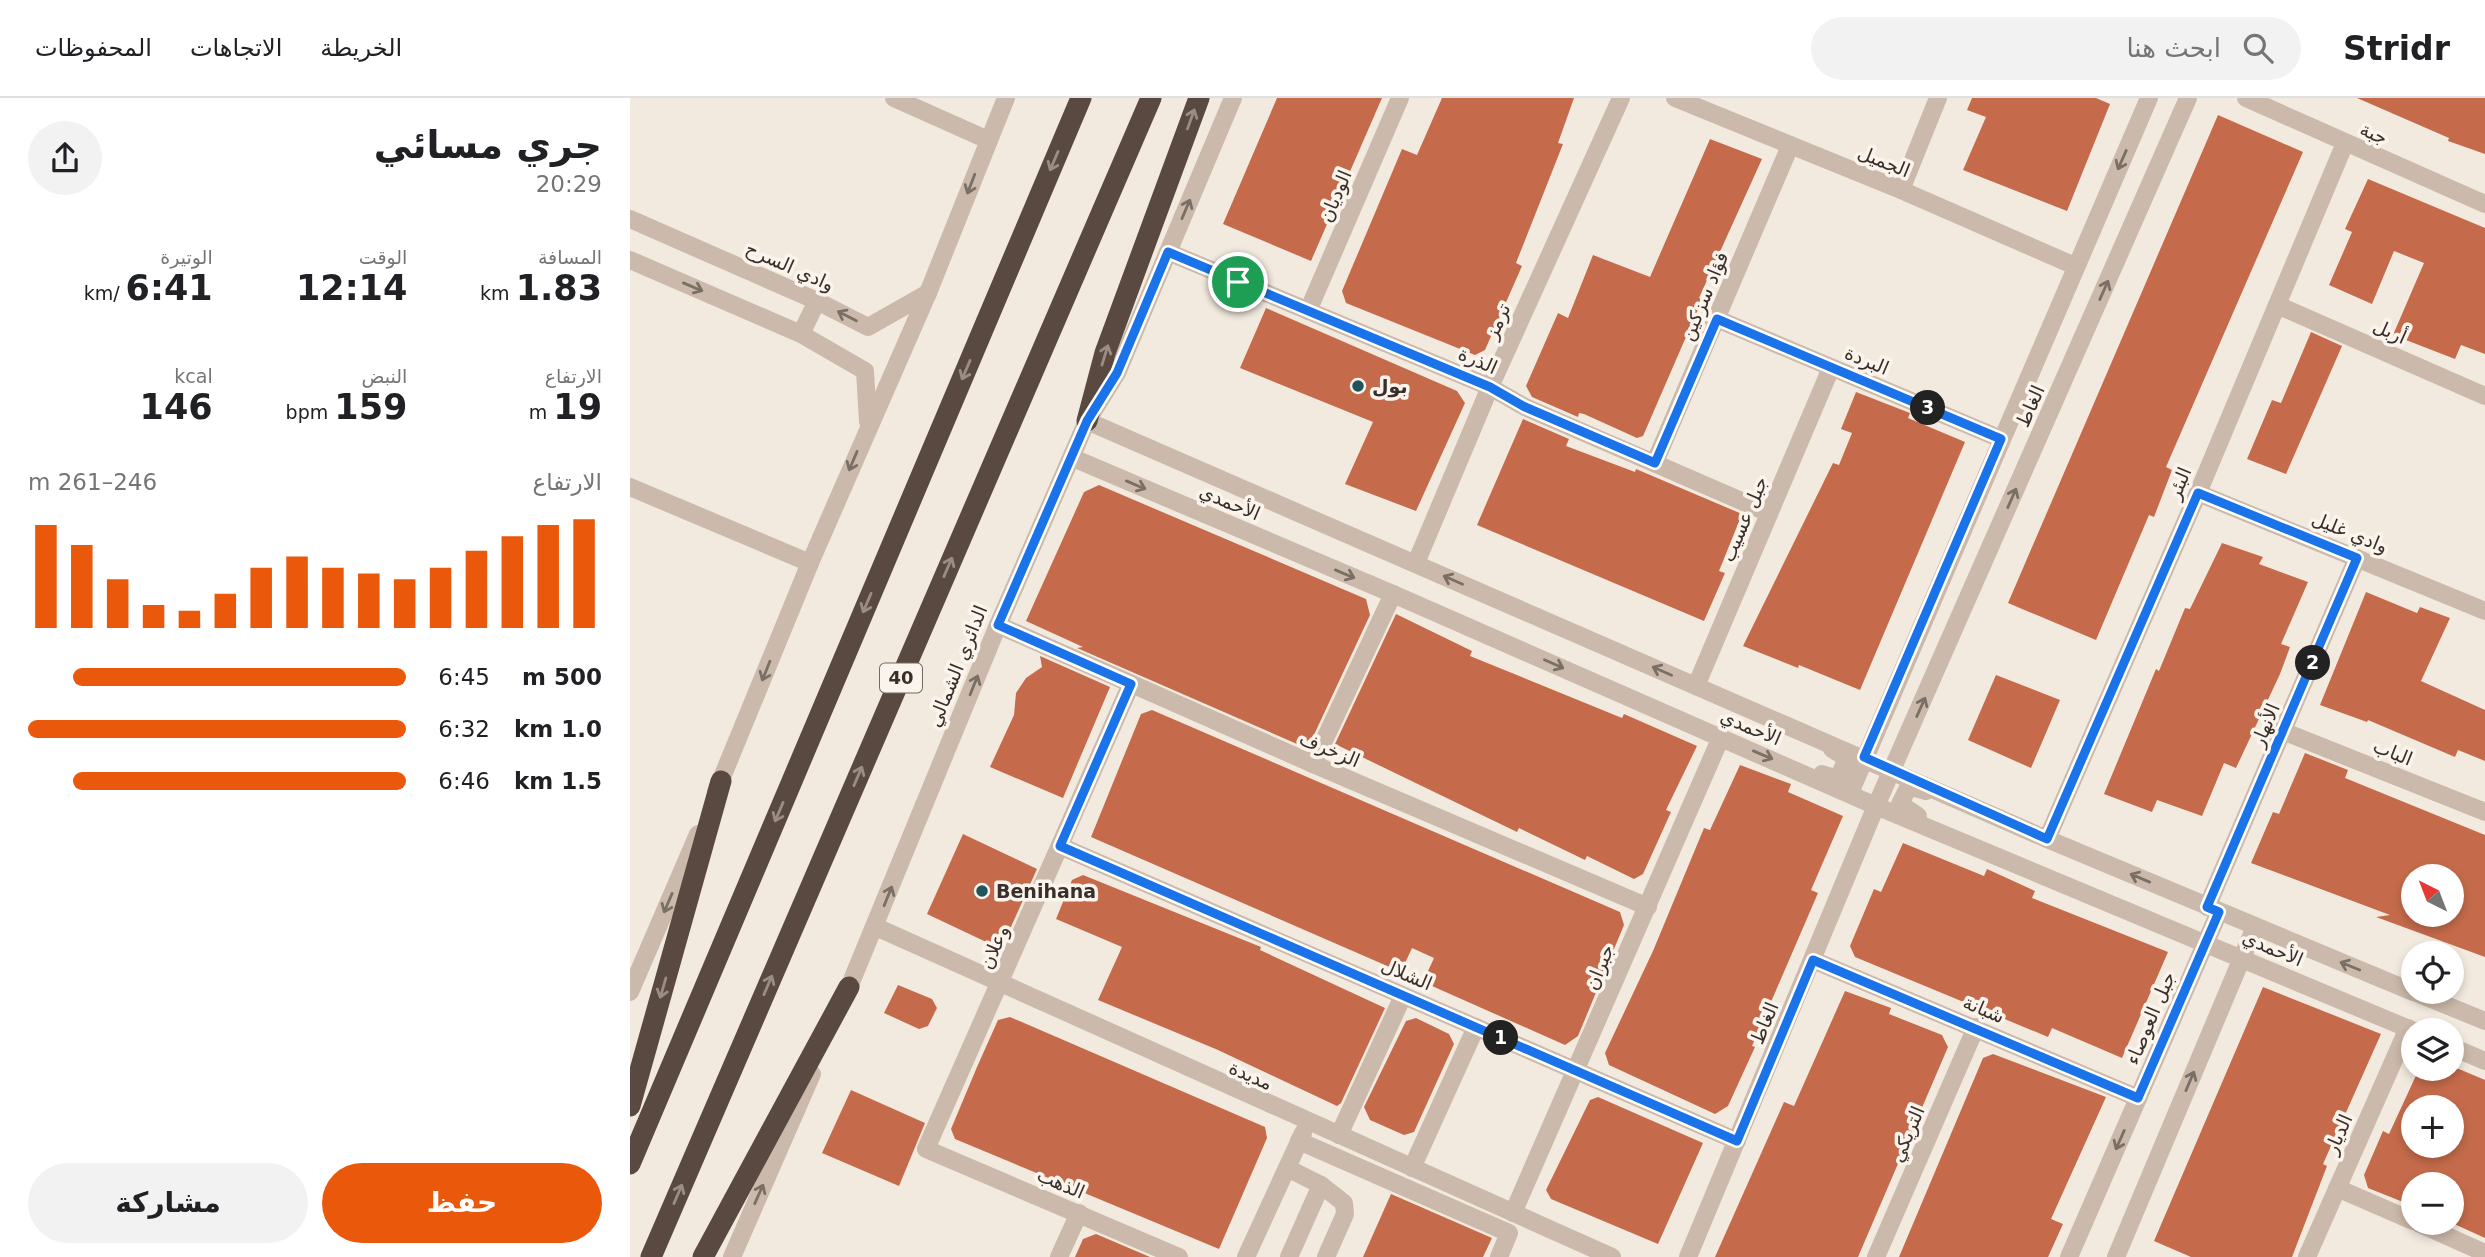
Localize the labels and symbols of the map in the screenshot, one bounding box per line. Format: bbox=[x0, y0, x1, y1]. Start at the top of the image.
one-way arrow bbox=[1186, 108, 1199, 130]
street label: جبة bbox=[2357, 117, 2391, 149]
street label: الجميل bbox=[1855, 141, 1913, 181]
one-way arrow bbox=[2115, 149, 2128, 171]
one-way arrow bbox=[1047, 150, 1060, 171]
street label: الوديان bbox=[1314, 167, 1357, 226]
one-way arrow bbox=[964, 173, 976, 194]
one-way arrow bbox=[1180, 199, 1193, 220]
street label: وادي السرح bbox=[742, 237, 838, 296]
street label: فؤاد سزكين bbox=[1675, 248, 1733, 344]
pin bbox=[1208, 252, 1268, 312]
one-way arrow bbox=[2098, 280, 2111, 301]
one-way arrow bbox=[681, 281, 703, 294]
street label: ترمز bbox=[1479, 300, 1515, 343]
one-way arrow bbox=[837, 309, 858, 322]
street label: أربل bbox=[2370, 313, 2410, 349]
street label: البردة bbox=[1841, 341, 1892, 380]
street label: الذرة bbox=[1455, 342, 1501, 379]
one-way arrow bbox=[1099, 345, 1112, 367]
one-way arrow bbox=[958, 359, 971, 381]
place label: بول bbox=[1372, 375, 1408, 398]
marker: بول bbox=[1350, 378, 1366, 394]
street label: الغاط bbox=[2011, 382, 2049, 430]
pin: 3 bbox=[1910, 390, 1946, 426]
one-way arrow bbox=[846, 450, 859, 471]
street label: البئر bbox=[2162, 463, 2196, 504]
street label: جبل عسيب bbox=[1716, 473, 1772, 565]
one-way arrow bbox=[1125, 479, 1146, 492]
street label: الأحمدي bbox=[1196, 479, 1264, 525]
one-way arrow bbox=[2006, 488, 2019, 510]
street label: وادي غليل bbox=[2308, 507, 2391, 558]
one-way arrow bbox=[943, 557, 956, 579]
one-way arrow bbox=[1334, 568, 1356, 581]
one-way arrow bbox=[1443, 573, 1465, 586]
one-way arrow bbox=[860, 591, 873, 613]
street label: الدائري الشمالي bbox=[923, 602, 992, 730]
pin: 2 bbox=[2296, 646, 2330, 680]
one-way arrow bbox=[1543, 658, 1564, 671]
one-way arrow bbox=[759, 660, 772, 681]
road number: 40 bbox=[880, 664, 922, 692]
one-way arrow bbox=[1651, 664, 1673, 677]
one-way arrow bbox=[968, 674, 981, 696]
one-way arrow bbox=[1915, 696, 1928, 718]
street label: الأنهار bbox=[2246, 700, 2285, 751]
street label: الأحمدي bbox=[1717, 704, 1785, 750]
street label: الزخرف bbox=[1296, 726, 1364, 772]
street label: الباب bbox=[2370, 734, 2416, 770]
one-way arrow bbox=[1752, 749, 1773, 762]
one-way arrow bbox=[853, 766, 866, 788]
one-way arrow bbox=[772, 801, 785, 822]
north arrow bbox=[2401, 864, 2464, 928]
one-way arrow bbox=[2130, 871, 2151, 884]
place label: Benihana bbox=[996, 880, 1096, 902]
marker: Benihana bbox=[974, 883, 990, 899]
one-way arrow bbox=[883, 885, 896, 907]
one-way arrow bbox=[661, 892, 674, 914]
street label: وعلان bbox=[975, 922, 1014, 973]
street label: الأحمدي bbox=[2239, 925, 2307, 971]
street label: جبران bbox=[1580, 941, 1619, 993]
street label: الشلال bbox=[1378, 953, 1436, 995]
one-way arrow bbox=[2340, 959, 2361, 972]
street label: جبل العوصاء bbox=[2121, 968, 2180, 1068]
one-way arrow bbox=[763, 975, 776, 997]
one-way arrow bbox=[656, 976, 669, 999]
street label: شبانة bbox=[1960, 990, 2008, 1028]
street label: الغاط bbox=[1745, 999, 1783, 1047]
pin: 1 bbox=[1484, 1020, 1518, 1056]
street label: مديدة bbox=[1226, 1056, 1276, 1094]
one-way arrow bbox=[2184, 1071, 2197, 1093]
street label: التريكي bbox=[1885, 1103, 1930, 1166]
street label: الديار bbox=[2319, 1111, 2357, 1159]
one-way arrow bbox=[2113, 1129, 2126, 1150]
street label: الذهب bbox=[1034, 1163, 1088, 1203]
one-way arrow bbox=[673, 1184, 686, 1206]
one-way arrow bbox=[753, 1184, 766, 1206]

